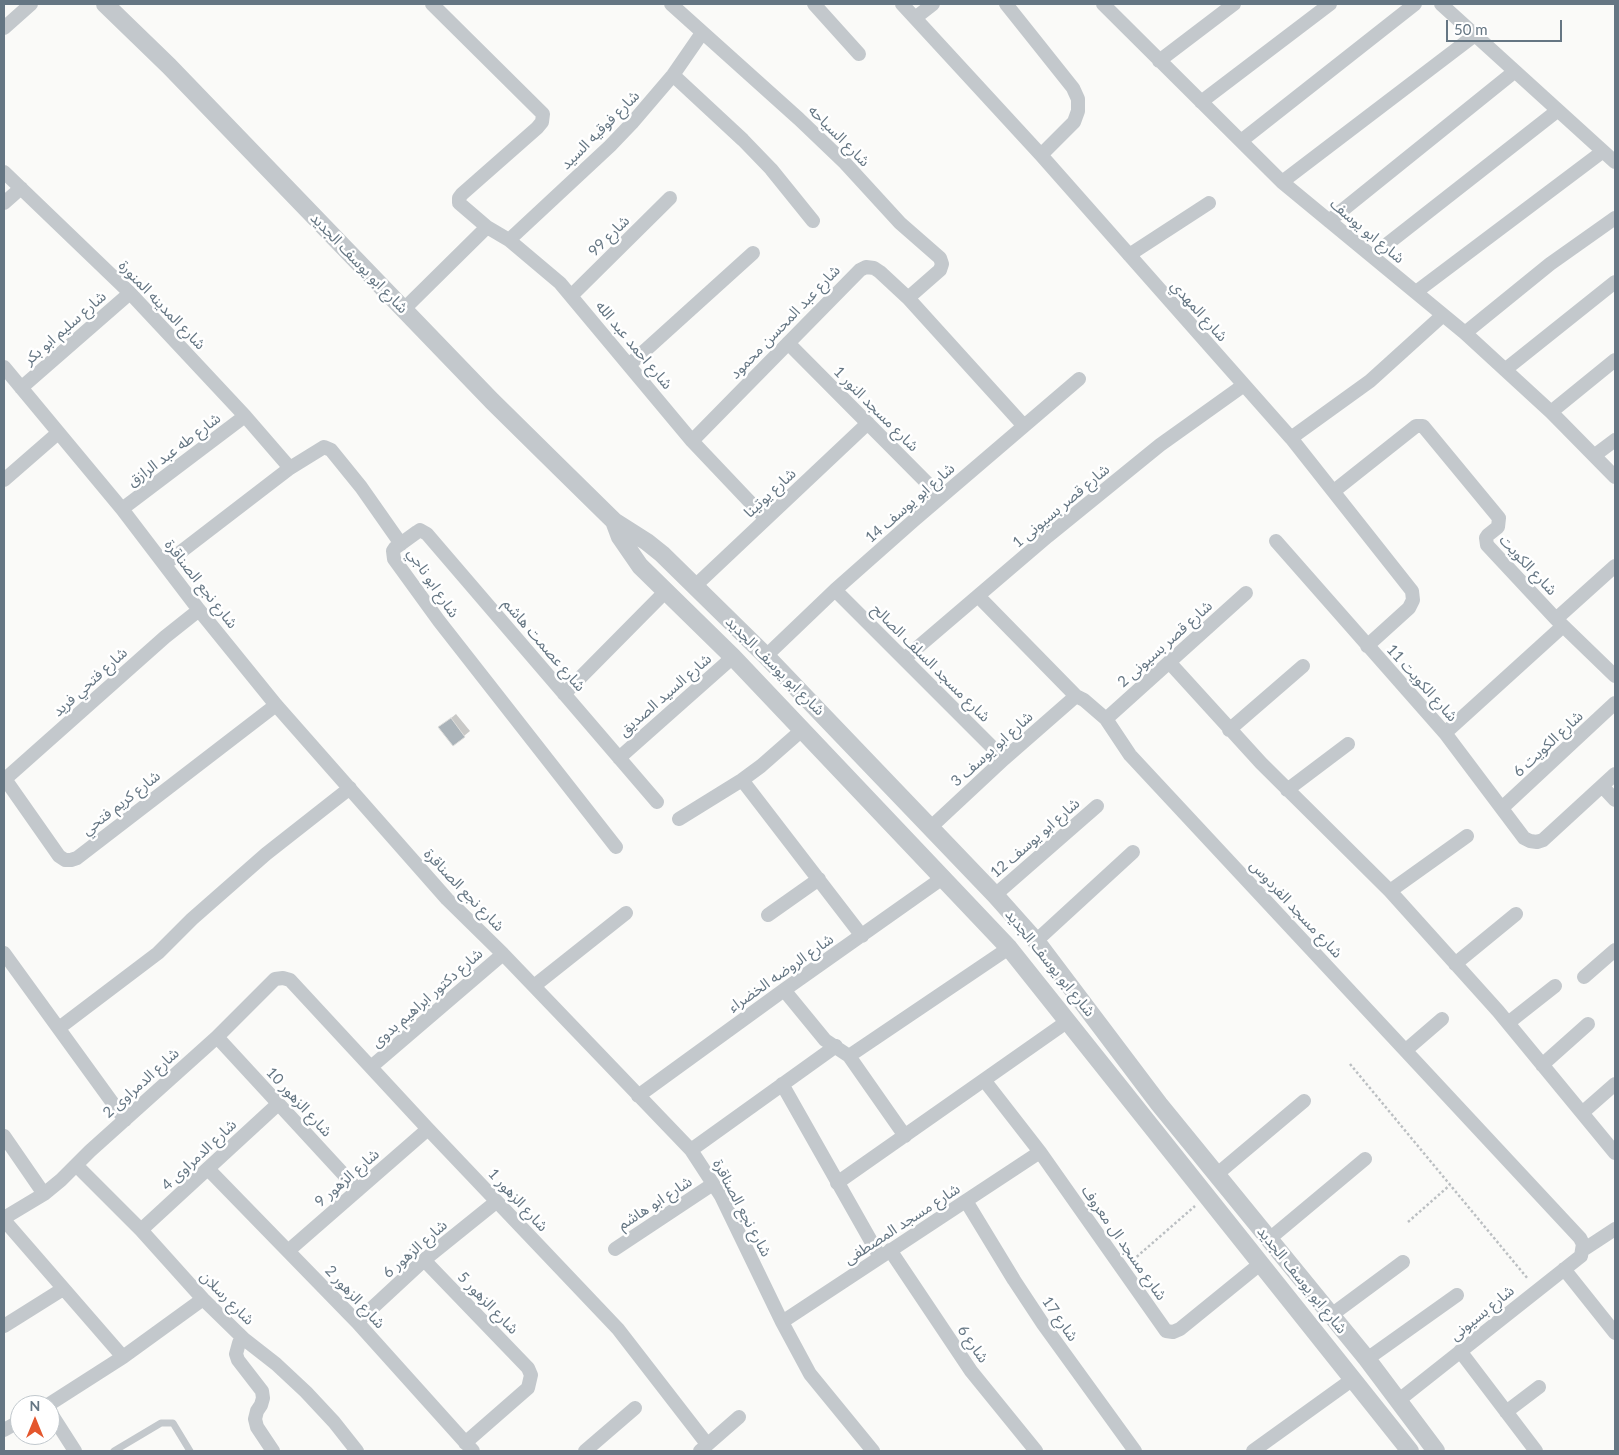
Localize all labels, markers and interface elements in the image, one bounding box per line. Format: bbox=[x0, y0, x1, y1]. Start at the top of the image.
scale bar bbox=[1449, 10, 1565, 42]
text: 50 m bbox=[1454, 20, 1488, 38]
street label: شارع فوقيه السيد bbox=[557, 87, 643, 173]
street label: شارع السياحه bbox=[805, 102, 873, 170]
street label: شارع ابو يوسف bbox=[1326, 195, 1408, 267]
street label: شارع ابو يوسف الجديد bbox=[306, 209, 412, 317]
street label: شارع 99 bbox=[585, 212, 633, 260]
street label: شارع المدينه المنورة bbox=[115, 257, 209, 353]
street label: شارع عبد المحسن محمود bbox=[726, 261, 844, 383]
street label: شارع المهدي bbox=[1167, 277, 1231, 345]
street label: شارع سليم ابو بكر bbox=[20, 287, 110, 369]
street label: شارع احمد عبد الله bbox=[592, 297, 676, 393]
street label: شارع مسجد النور 1 bbox=[830, 363, 922, 455]
street label: شارع طه عبد الرازق bbox=[124, 409, 224, 491]
street label: شارع ابو يوسف 14 bbox=[862, 459, 958, 547]
street label: شارع قصر بسيونى 1 bbox=[1009, 460, 1113, 552]
street label: شارع يوتينا bbox=[740, 465, 800, 521]
street label: شارع الكويت bbox=[1495, 531, 1561, 599]
street label: شارع نجع الصناقرة bbox=[161, 536, 241, 632]
street label: شارع ابو ناجي bbox=[403, 545, 463, 621]
street label: شارع عصمت هاشم bbox=[499, 595, 589, 695]
street label: شارع قصر بسيونى 2 bbox=[1114, 597, 1216, 691]
street label: شارع مسجد السلف الصالح bbox=[868, 600, 994, 726]
street label: شارع ابو يوسف الجديد bbox=[722, 613, 828, 719]
street label: شارع الكويت 11 bbox=[1383, 641, 1461, 725]
street label: شارع فتحي فريد bbox=[49, 644, 131, 720]
street label: شارع السيد الصديق bbox=[615, 650, 715, 740]
street label: شارع الكويت 6 bbox=[1509, 707, 1587, 781]
street label: شارع ابو يوسف 3 bbox=[947, 708, 1037, 790]
street label: شارع كريم فتحي bbox=[78, 767, 164, 839]
street label: شارع ابو يوسف 12 bbox=[987, 794, 1083, 882]
street label: شارع نجع الصناقرة bbox=[420, 845, 508, 935]
street label: شارع مسجد الفردوس bbox=[1246, 856, 1346, 962]
street label: شارع ابو يوسف الجديد bbox=[1001, 906, 1099, 1020]
street label: شارع الروضه الخضراء bbox=[725, 930, 837, 1016]
street label: شارع دكتور ابراهيم بدوى bbox=[368, 945, 486, 1051]
street label: شارع الدمراوى 2 bbox=[99, 1044, 183, 1122]
street label: شارع الزهور 10 bbox=[262, 1064, 336, 1140]
street label: شارع الدمراوى 4 bbox=[158, 1116, 240, 1194]
street label: شارع الزهور 9 bbox=[311, 1145, 383, 1211]
street label: شارع نجع الصناقرة bbox=[709, 1156, 775, 1260]
street label: شارع الزهور 1 bbox=[484, 1165, 552, 1235]
street label: شارع ابو هاشم bbox=[615, 1172, 695, 1234]
street label: شارع مسجد المصطفى bbox=[841, 1180, 963, 1268]
street label: شارع مسجد ال معروف bbox=[1078, 1182, 1170, 1304]
street label: شارع الزهور 6 bbox=[379, 1216, 451, 1282]
street label: شارع ابو يوسف الجديد bbox=[1253, 1223, 1351, 1337]
street label: شارع الزهور 2 bbox=[321, 1262, 389, 1332]
street label: شارع رسلان bbox=[196, 1267, 258, 1329]
street label: شارع الزهور 5 bbox=[454, 1268, 522, 1338]
street label: شارع بسيونى bbox=[1446, 1282, 1518, 1344]
street label: شارع 17 bbox=[1038, 1293, 1082, 1345]
street label: شارع 6 bbox=[954, 1322, 992, 1366]
north arrow bbox=[10, 1395, 60, 1445]
text: N bbox=[30, 1397, 40, 1414]

